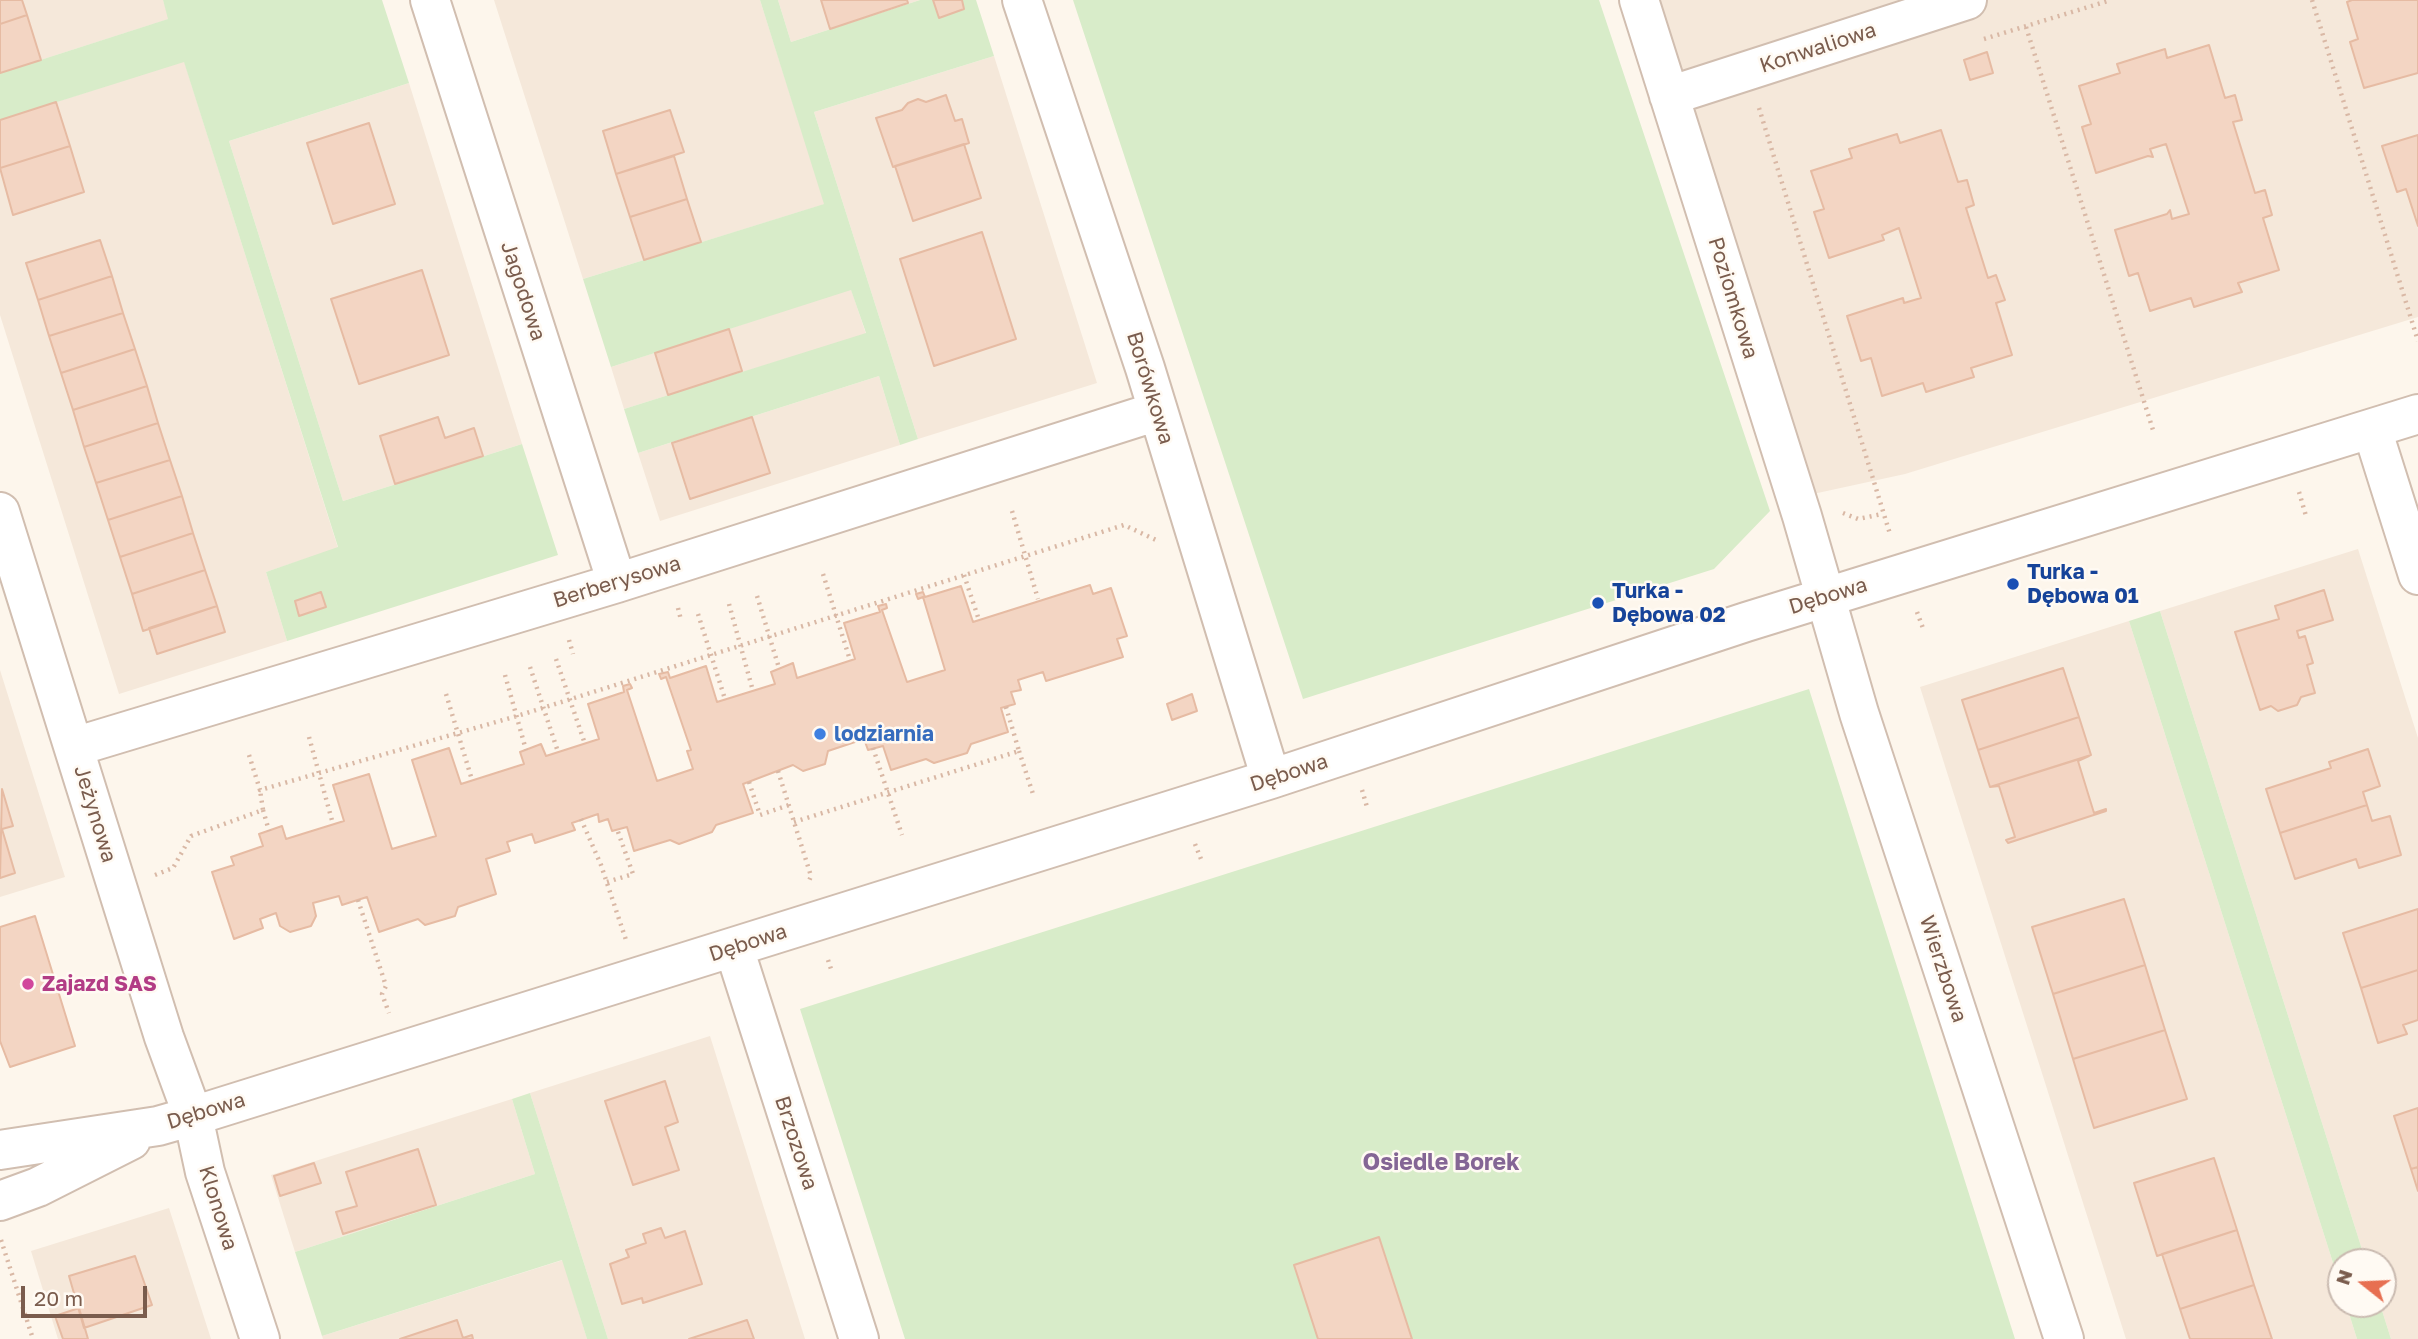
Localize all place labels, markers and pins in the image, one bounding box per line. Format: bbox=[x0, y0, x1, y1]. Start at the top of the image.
place label: Turka - Dębowa 01 bbox=[2027, 559, 2139, 609]
marker: Turka - Dębowa 01 bbox=[2005, 576, 2021, 592]
place label: Turka - Dębowa 02 bbox=[1612, 578, 1726, 628]
marker: Turka - Dębowa 02 bbox=[1590, 595, 1606, 611]
place label: lodziarnia bbox=[834, 721, 934, 747]
marker: lodziarnia bbox=[812, 726, 828, 742]
place label: Zajazd SAS bbox=[42, 971, 157, 997]
marker: Zajazd SAS bbox=[20, 976, 36, 992]

